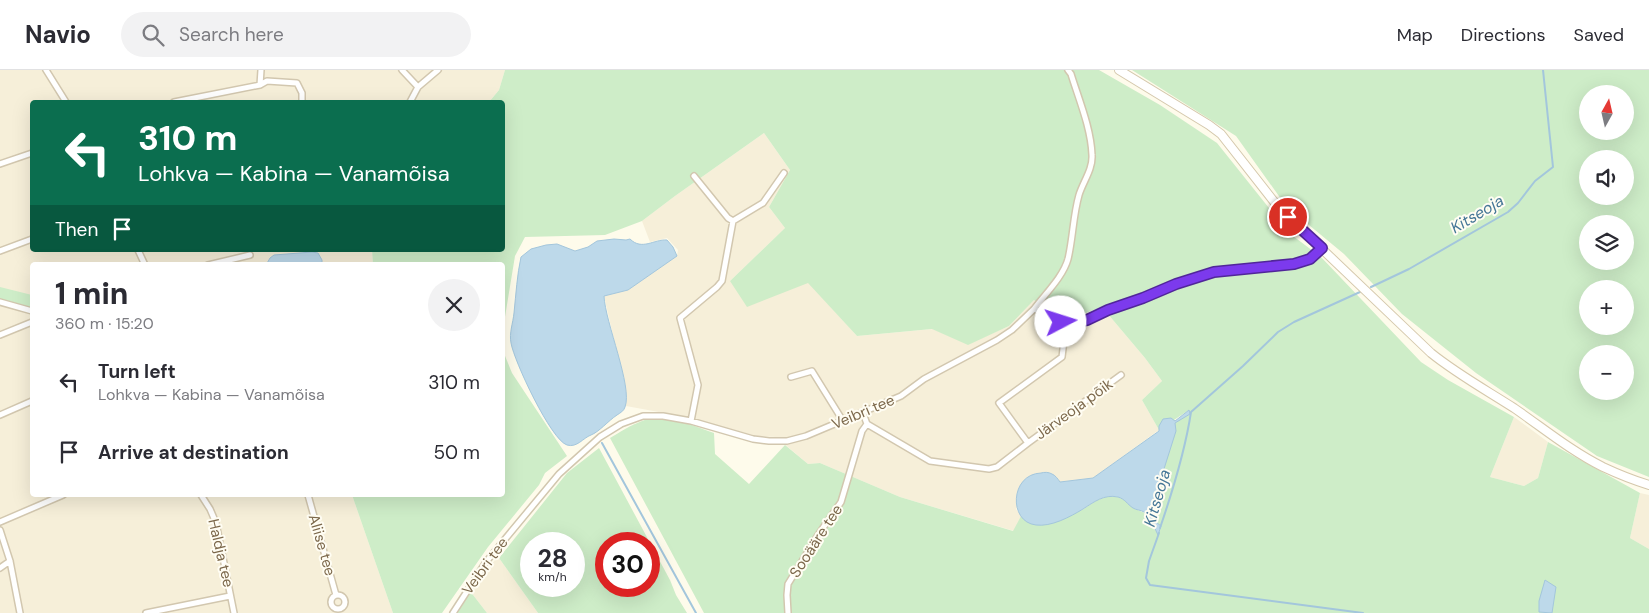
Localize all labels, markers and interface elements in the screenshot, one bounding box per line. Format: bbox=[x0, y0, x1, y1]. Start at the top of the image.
search box bbox=[121, 12, 471, 57]
text: Navio bbox=[25, 19, 91, 50]
icon: search bbox=[139, 21, 167, 49]
text: Search here bbox=[179, 22, 284, 47]
text: Map bbox=[1397, 23, 1433, 47]
text: Directions bbox=[1461, 23, 1546, 47]
text: Saved bbox=[1574, 23, 1624, 47]
north arrow bbox=[1579, 85, 1634, 140]
map controls bbox=[1579, 85, 1634, 400]
text: 310 m bbox=[138, 115, 237, 161]
icon: left bbox=[55, 120, 120, 185]
button: sound bbox=[1579, 150, 1634, 205]
text: Lohkva — Kabina — Vanamõisa bbox=[138, 159, 450, 188]
water label: Kitseoja bbox=[1446, 190, 1508, 238]
pin bbox=[1267, 196, 1309, 238]
icon: arrive bbox=[1274, 203, 1302, 231]
icon: arrive bbox=[108, 215, 136, 243]
button: layers bbox=[1579, 215, 1634, 270]
text: Then bbox=[55, 217, 98, 242]
text: 1 min bbox=[55, 274, 128, 313]
button: close bbox=[428, 279, 480, 331]
button: + bbox=[1579, 280, 1634, 335]
position arrow bbox=[1034, 295, 1086, 347]
text: 360 m · 15:20 bbox=[55, 313, 154, 334]
button: − bbox=[1579, 345, 1634, 400]
text: Turn left bbox=[98, 359, 176, 384]
icon: left bbox=[55, 368, 83, 396]
text: 310 m bbox=[428, 370, 480, 395]
street label: Järveoja põik bbox=[1031, 374, 1117, 444]
text: Lohkva — Kabina — Vanamõisa bbox=[98, 384, 325, 405]
street label: Veibri tee bbox=[829, 390, 897, 434]
icon: arrive bbox=[55, 438, 83, 466]
text: Arrive at destination bbox=[98, 440, 289, 465]
text: 50 m bbox=[433, 440, 480, 465]
water label: Kitseoja bbox=[1139, 467, 1175, 529]
street label: Sooääre tee bbox=[785, 501, 847, 581]
street label: Aliise tee bbox=[304, 512, 340, 578]
street label: Haldja tee bbox=[203, 517, 239, 589]
speed limit sign: 30 bbox=[595, 532, 660, 597]
street label: Veibri tee bbox=[457, 533, 513, 599]
text: 28 bbox=[537, 542, 568, 575]
text: km/h bbox=[538, 569, 567, 585]

